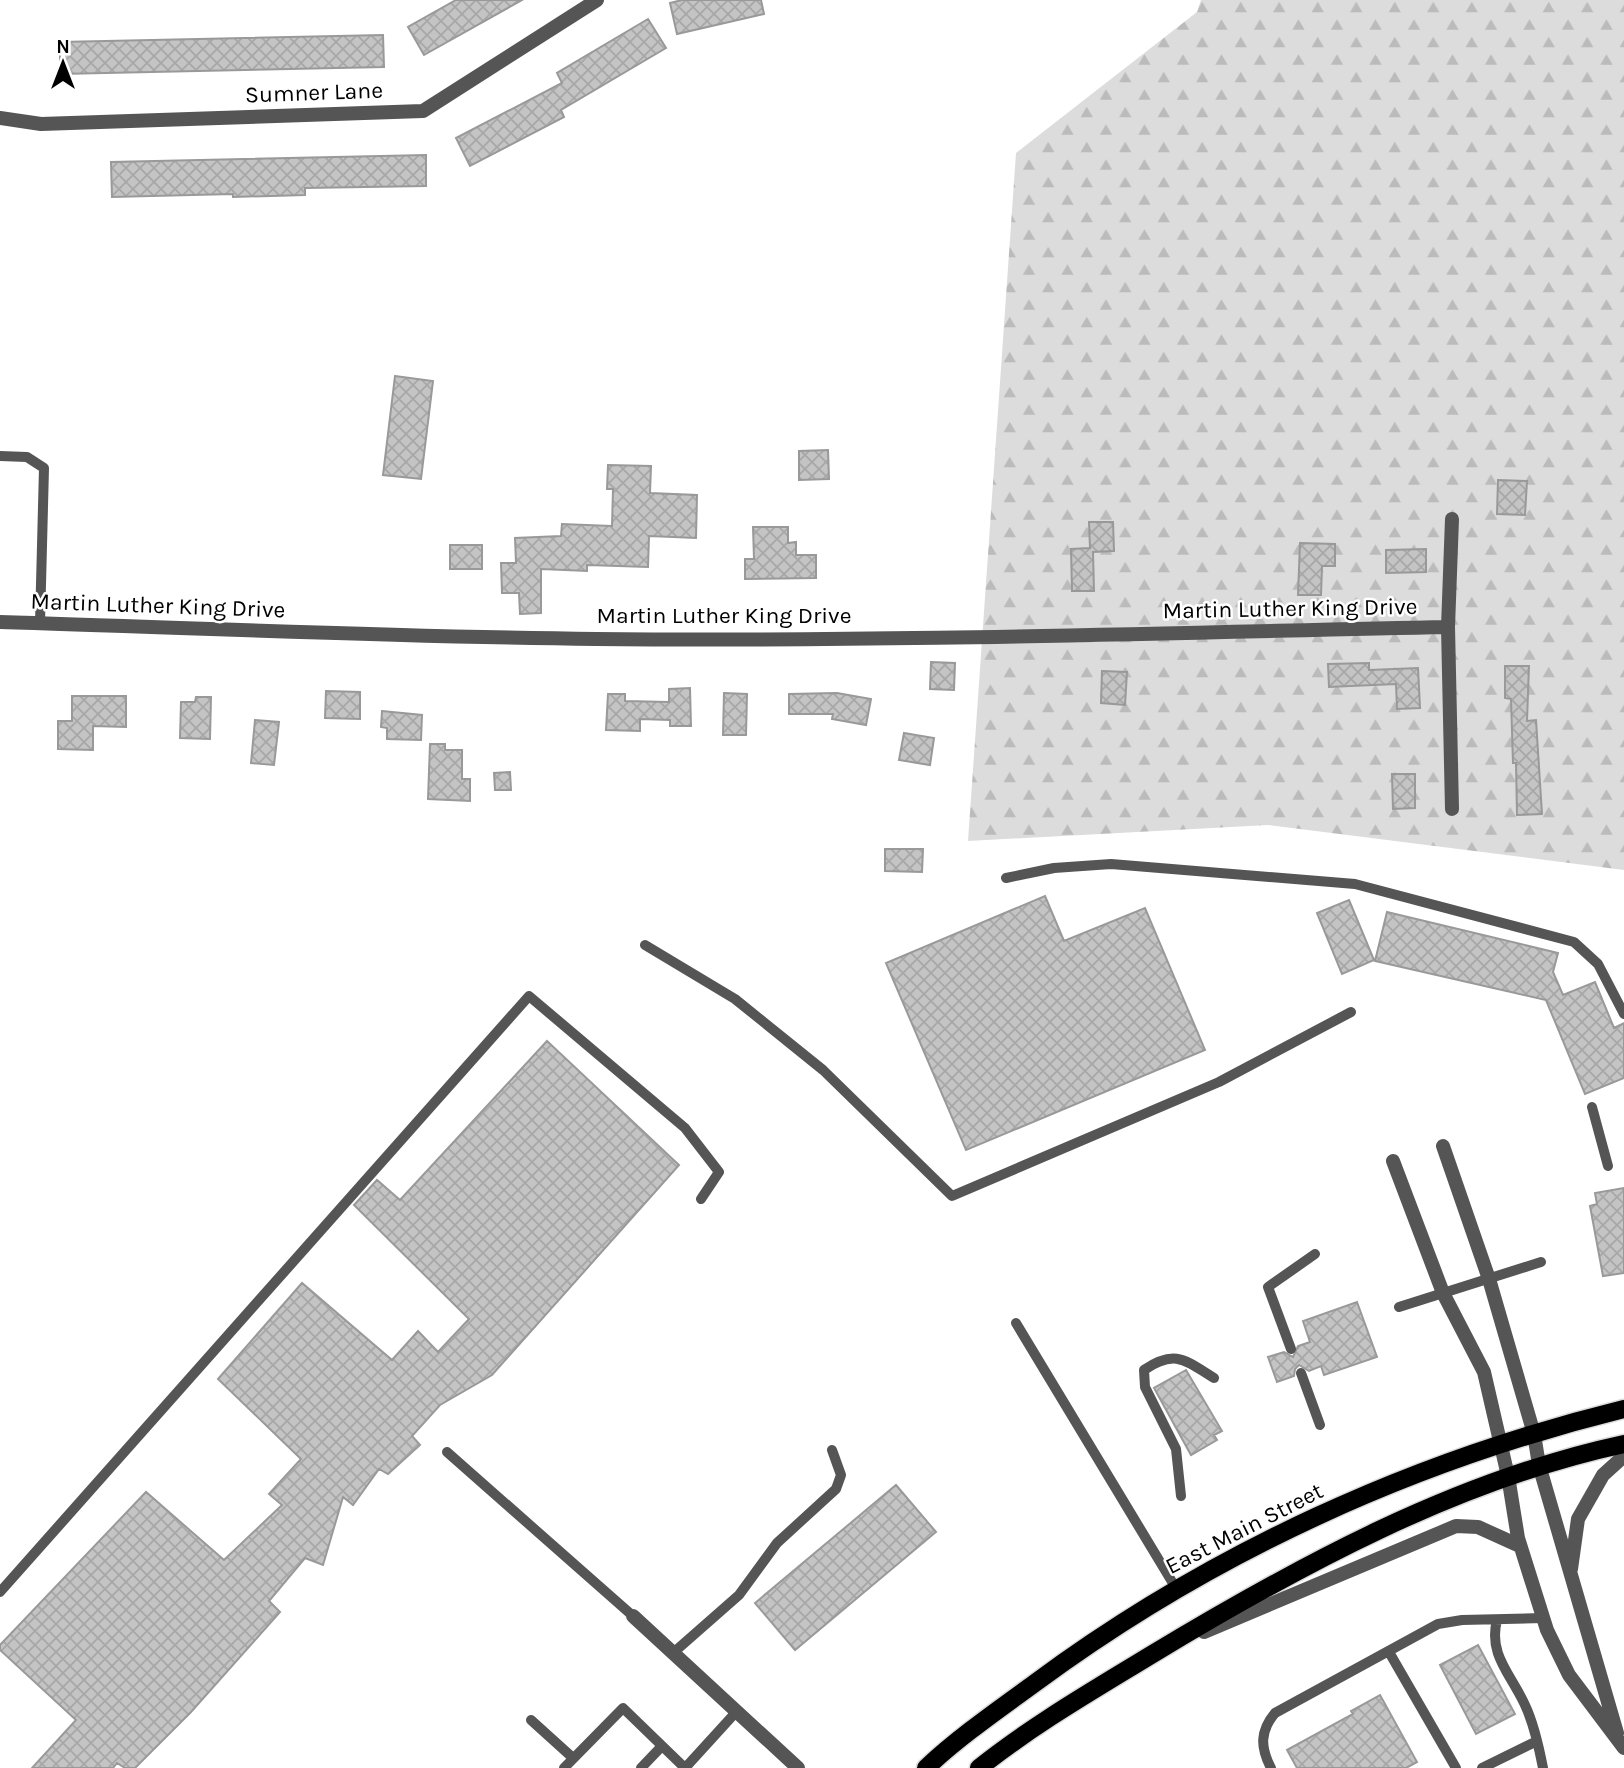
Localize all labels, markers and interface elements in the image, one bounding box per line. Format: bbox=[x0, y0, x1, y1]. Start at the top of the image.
north arrow bbox=[28, 28, 98, 98]
text: N bbox=[56, 36, 70, 58]
street label: Sumner Lane bbox=[245, 77, 383, 108]
street label: Martin Luther King Drive bbox=[30, 588, 286, 623]
street label: Martin Luther King Drive bbox=[1162, 593, 1418, 624]
street label: Martin Luther King Drive bbox=[597, 602, 851, 629]
street label: East Main Street bbox=[1161, 1477, 1328, 1580]

